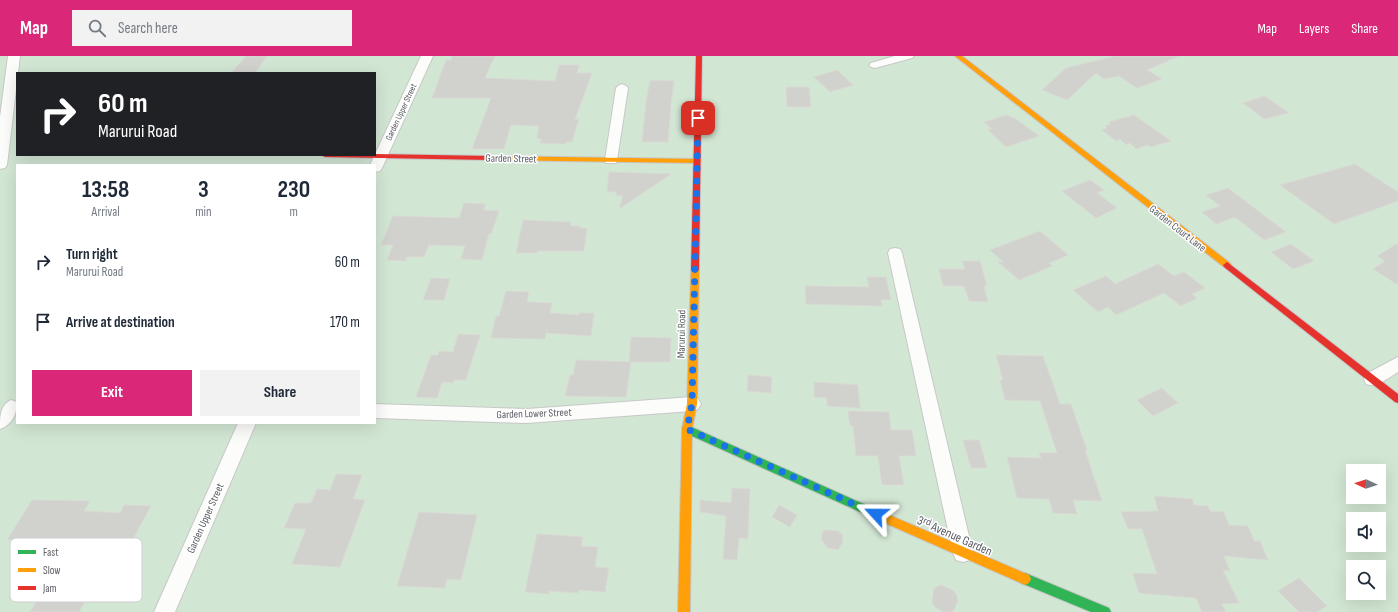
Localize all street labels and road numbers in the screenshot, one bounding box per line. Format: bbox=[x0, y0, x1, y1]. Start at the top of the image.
street label: Garden Upper Street bbox=[383, 82, 420, 142]
street label: Garden Street bbox=[485, 152, 537, 165]
street label: Garden Court Lane bbox=[1147, 202, 1209, 255]
street label: Marurui Road bbox=[675, 309, 688, 358]
street label: Garden Lower Street bbox=[496, 406, 572, 421]
street label: Garden Upper Street bbox=[184, 481, 227, 555]
street label: 3ʳᵈ Avenue Garden bbox=[915, 512, 995, 560]

